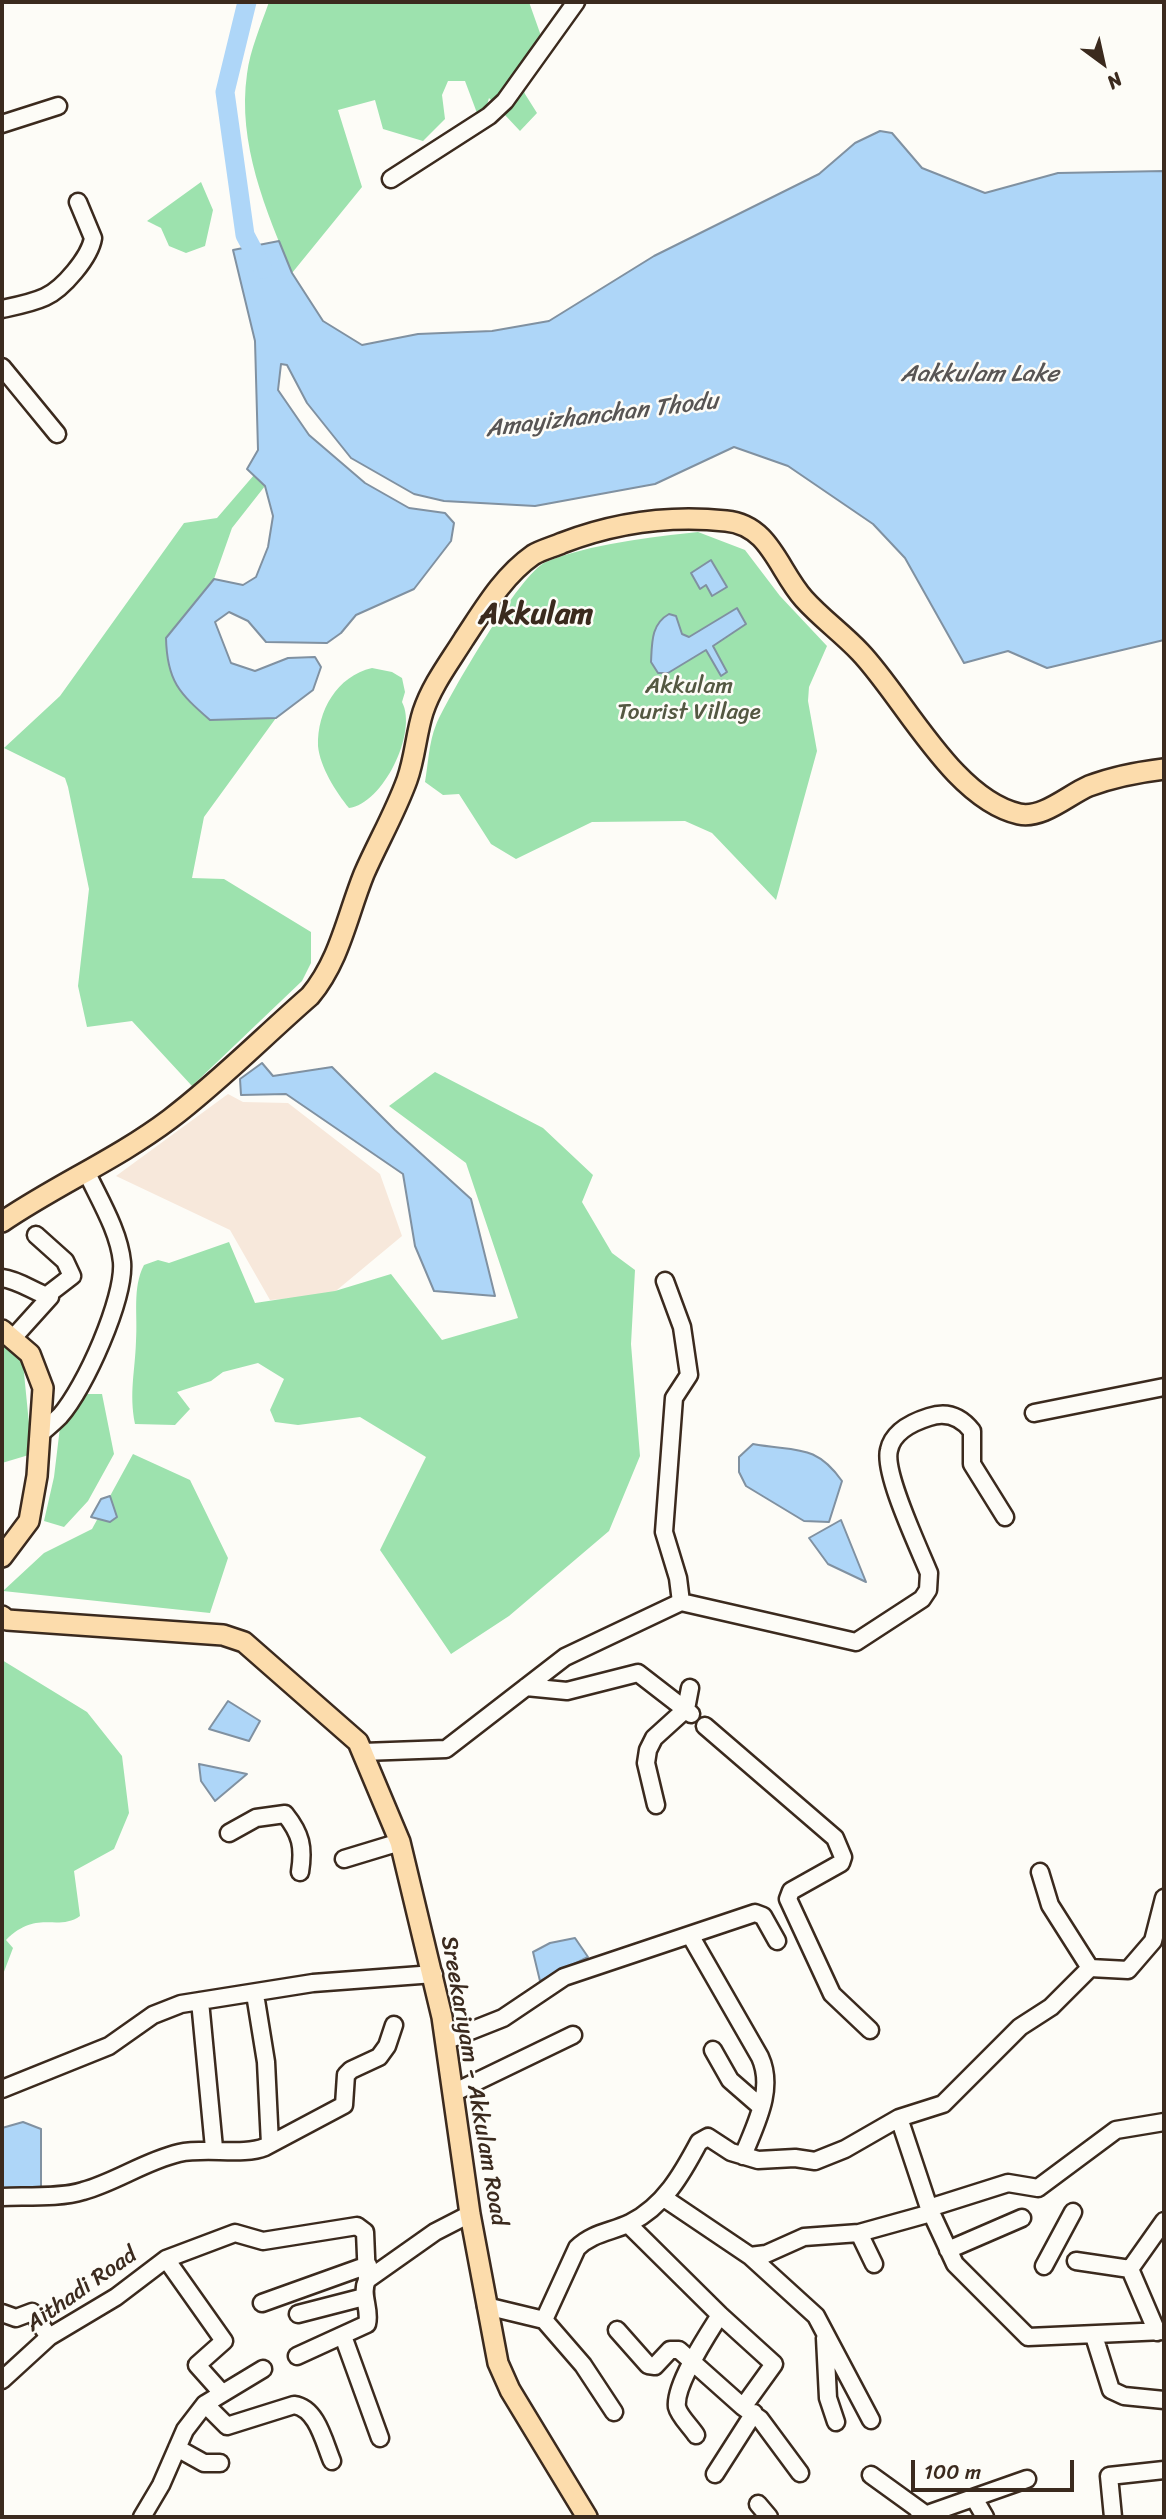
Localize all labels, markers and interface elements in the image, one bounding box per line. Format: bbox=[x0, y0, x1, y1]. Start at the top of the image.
north arrow bbox=[1068, 28, 1138, 98]
text: N bbox=[1100, 64, 1129, 98]
water label: Aakkulam Lake bbox=[901, 361, 1059, 389]
water label: Amayizhanchan Thodu bbox=[484, 387, 720, 445]
district label: Akkulam bbox=[479, 597, 593, 633]
park label: Akkulam Tourist Village bbox=[617, 673, 761, 727]
street label: Sreekariyam - Akkulam Road bbox=[434, 1934, 512, 2228]
street label: Aithadi Road bbox=[21, 2242, 143, 2338]
scale bar bbox=[914, 2446, 1077, 2490]
text: 100 m bbox=[924, 2453, 981, 2491]

